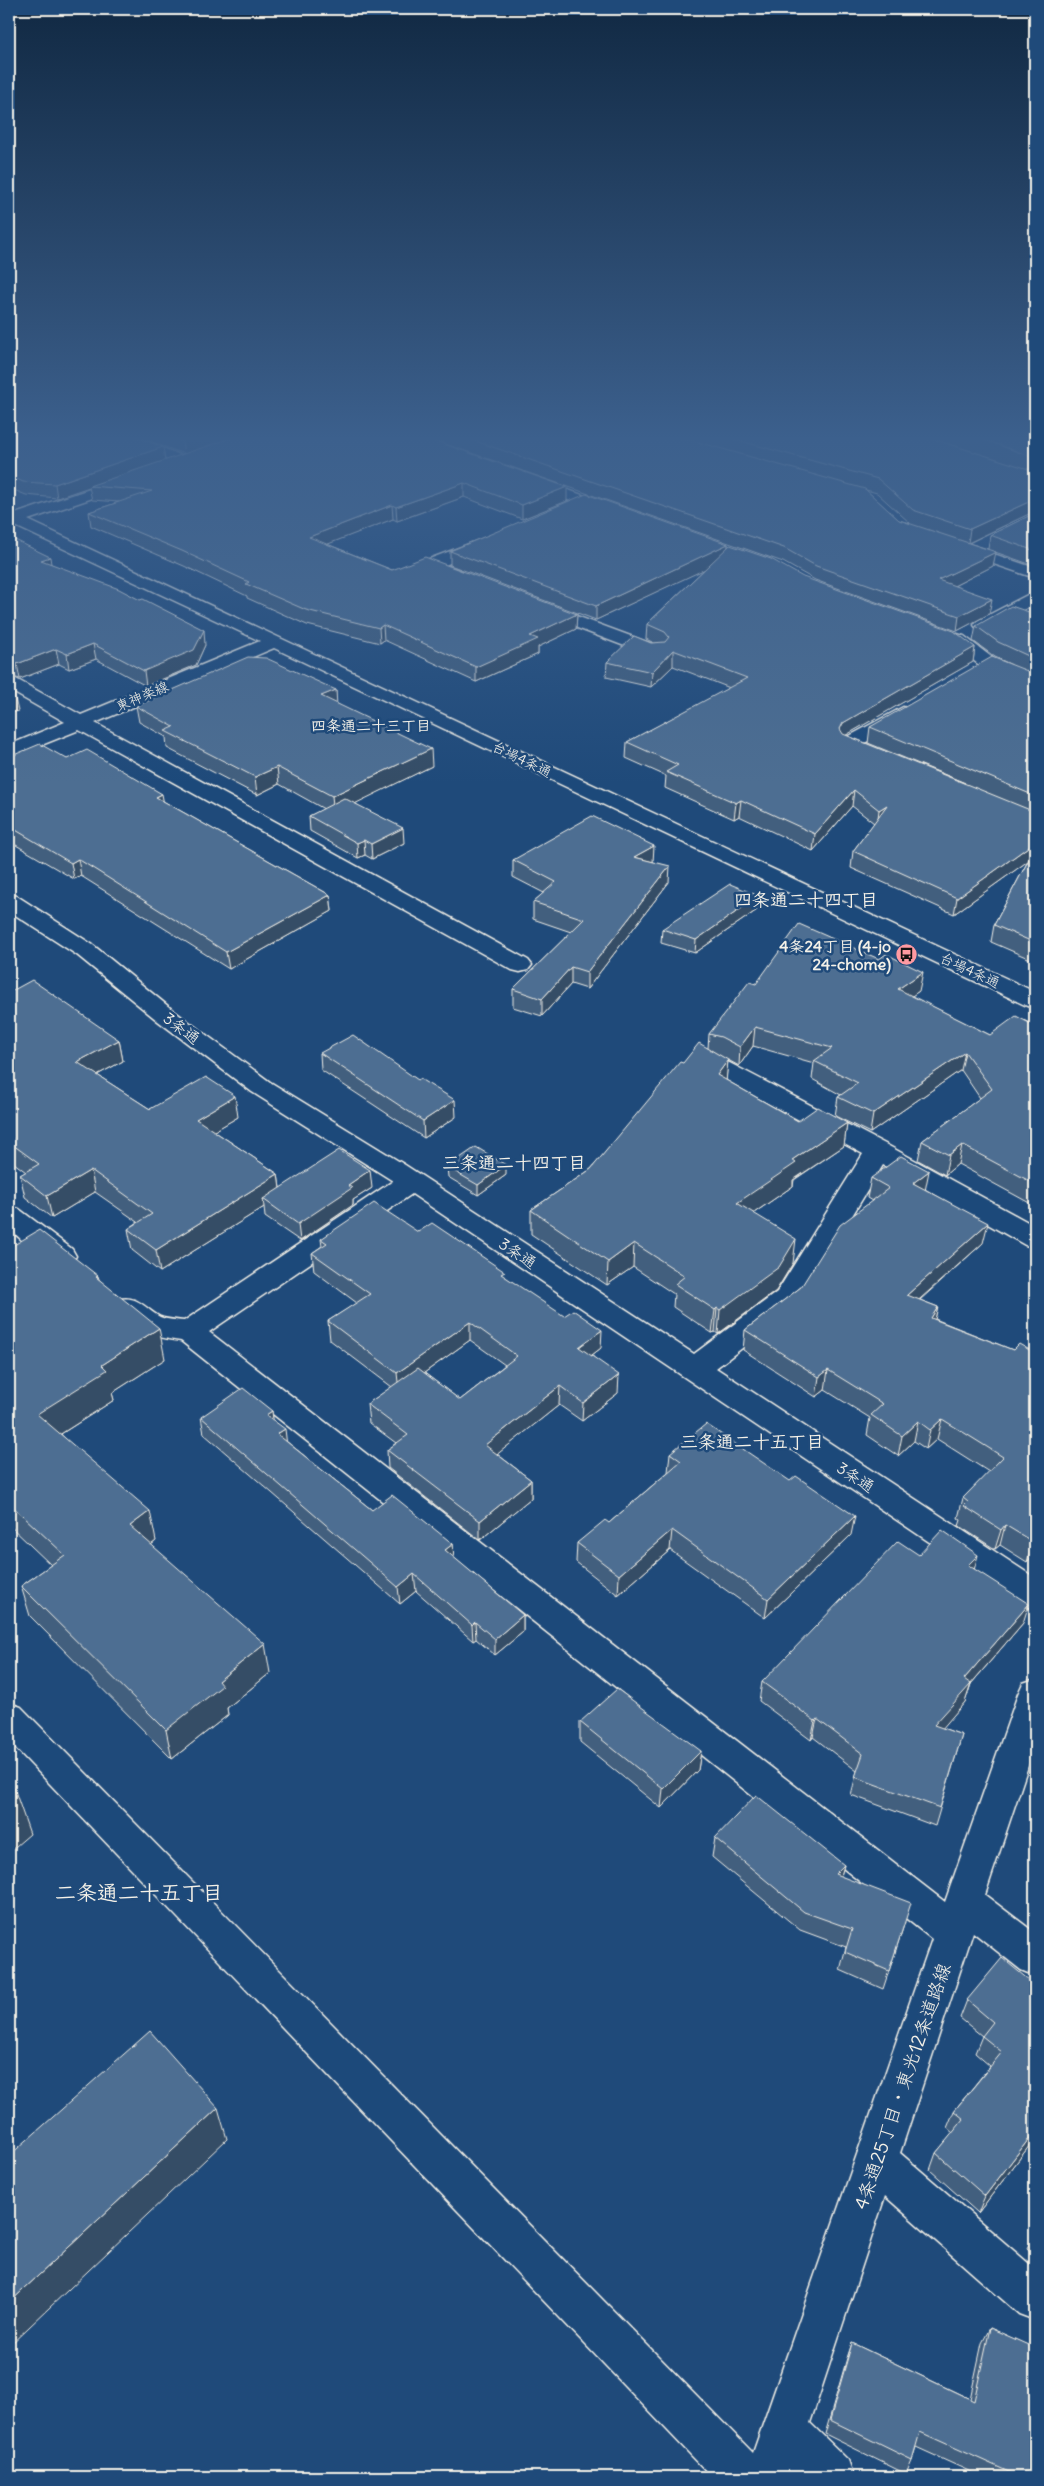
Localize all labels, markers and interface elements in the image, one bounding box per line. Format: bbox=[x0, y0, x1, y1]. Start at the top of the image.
street label: 東神楽線 bbox=[113, 677, 171, 715]
district label: 四条通二十三丁目 bbox=[311, 716, 431, 735]
street label: 台場4条通 bbox=[489, 737, 555, 781]
district label: 四条通二十四丁目 bbox=[734, 888, 878, 911]
place label: 4条24丁目 (4-jo 24-chome) bbox=[779, 936, 891, 975]
bus stop icon: 4条24丁目 (4-jo 24-chome) bbox=[895, 943, 919, 967]
street label: 台場4条通 bbox=[937, 948, 1003, 992]
street label: 3条通 bbox=[160, 1008, 204, 1048]
district label: 三条通二十四丁目 bbox=[442, 1151, 586, 1174]
street label: 3条通 bbox=[495, 1233, 541, 1273]
district label: 三条通二十五丁目 bbox=[680, 1430, 824, 1453]
street label: 3条通 bbox=[833, 1457, 879, 1497]
district label: 二条通二十五丁目 bbox=[55, 1879, 223, 1906]
street label: 4条通25丁目・東光12条道路線 bbox=[848, 1960, 956, 2212]

